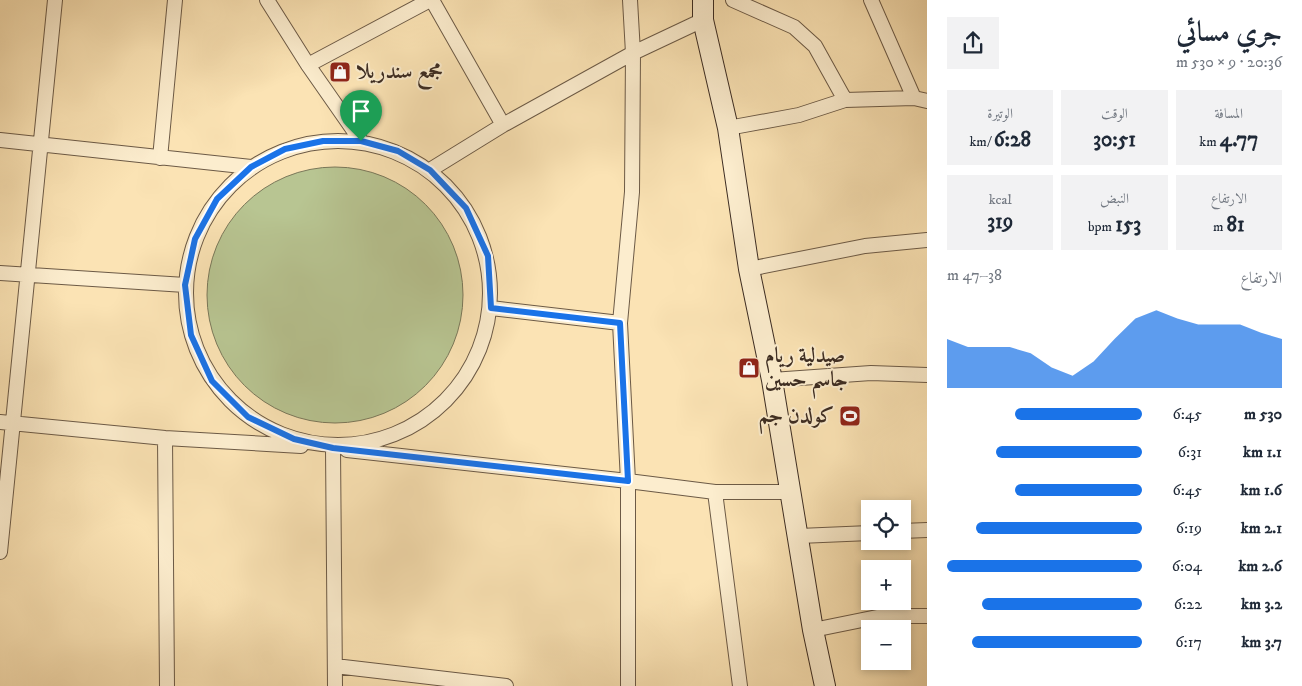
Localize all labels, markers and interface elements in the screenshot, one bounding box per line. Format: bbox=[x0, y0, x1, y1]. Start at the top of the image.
text: جري مسائي bbox=[1176, 15, 1282, 50]
button: share bbox=[947, 17, 999, 69]
text: 20:36 · 9 × 530 m bbox=[1176, 52, 1282, 72]
place label: مجمع سندريلا bbox=[356, 59, 443, 90]
shop icon: مجمع سندريلا bbox=[328, 60, 352, 84]
pin bbox=[340, 90, 382, 141]
icon: arrive bbox=[347, 97, 375, 125]
text: الوتيرة bbox=[987, 105, 1013, 123]
text: الوقت bbox=[1101, 105, 1128, 123]
text: المسافة bbox=[1215, 105, 1243, 123]
text: 6:28 bbox=[994, 127, 1031, 153]
text: 30:51 bbox=[1093, 127, 1136, 153]
text: 4.77 bbox=[1220, 127, 1258, 153]
text: /km bbox=[969, 133, 994, 151]
text: km bbox=[1199, 133, 1220, 151]
text: النبض bbox=[1100, 190, 1129, 208]
text: الارتفاع bbox=[1211, 190, 1247, 208]
text: kcal bbox=[989, 191, 1012, 209]
text: 319 bbox=[987, 209, 1013, 235]
text: 153 bbox=[1115, 212, 1141, 238]
text: 81 bbox=[1226, 212, 1245, 238]
text: bpm bbox=[1088, 218, 1115, 236]
text: m bbox=[1213, 218, 1226, 236]
text: 38–47 m bbox=[947, 265, 1002, 285]
text: الارتفاع bbox=[1240, 268, 1282, 288]
place label: صيدلية ريام جاسم حسين bbox=[765, 343, 848, 399]
shop icon: صيدلية ريام جاسم حسين bbox=[737, 356, 761, 380]
place label: كولدن جم bbox=[758, 403, 834, 434]
sports icon: كولدن جم bbox=[838, 404, 862, 428]
text: 6:45 bbox=[1172, 404, 1202, 424]
text: 530 m bbox=[1244, 404, 1282, 424]
text: 6:31 bbox=[1178, 442, 1202, 462]
text: 1.1 km bbox=[1243, 442, 1282, 462]
text: 6:45 bbox=[1172, 480, 1202, 500]
text: 1.6 km bbox=[1241, 480, 1282, 500]
map controls bbox=[861, 500, 911, 670]
button: locate bbox=[861, 500, 911, 550]
text: 6:19 bbox=[1176, 518, 1202, 538]
text: 2.1 km bbox=[1241, 518, 1282, 538]
text: 6:04 bbox=[1172, 556, 1202, 576]
text: 2.6 km bbox=[1238, 556, 1282, 576]
button: + bbox=[861, 560, 911, 610]
text: 6:22 bbox=[1174, 594, 1202, 614]
text: 3.2 km bbox=[1241, 594, 1282, 614]
button: − bbox=[861, 620, 911, 670]
text: 6:17 bbox=[1175, 632, 1202, 652]
text: 3.7 km bbox=[1241, 632, 1282, 652]

